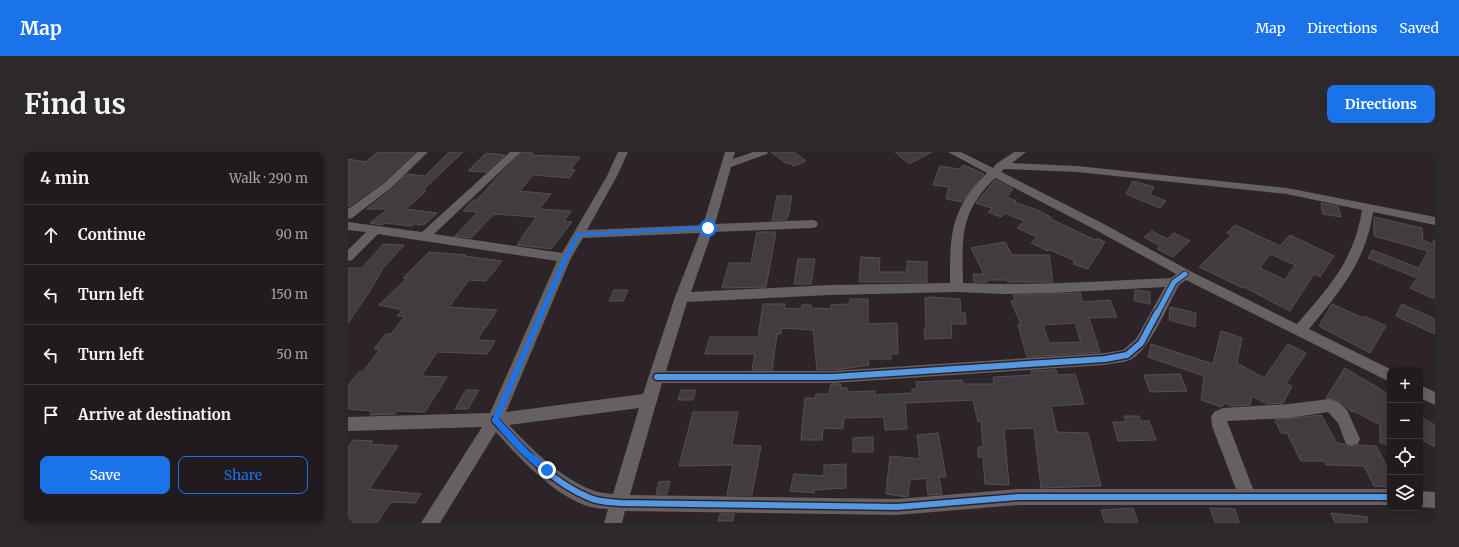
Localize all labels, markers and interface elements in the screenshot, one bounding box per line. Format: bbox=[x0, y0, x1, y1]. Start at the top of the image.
text: Map bbox=[20, 16, 62, 40]
text: Map bbox=[1255, 19, 1285, 37]
text: Directions bbox=[1307, 19, 1377, 37]
text: Saved bbox=[1399, 19, 1439, 37]
button: Directions bbox=[1327, 85, 1435, 123]
text: Find us bbox=[24, 86, 126, 122]
text: 4 min bbox=[40, 167, 89, 189]
text: Walk · 290 m bbox=[229, 170, 308, 187]
route start bbox=[699, 219, 717, 237]
icon: ahead bbox=[40, 224, 62, 246]
text: Continue bbox=[78, 225, 146, 244]
text: 90 m bbox=[276, 226, 308, 243]
icon: left bbox=[40, 284, 62, 306]
text: Turn left bbox=[78, 285, 144, 304]
text: 150 m bbox=[271, 286, 308, 303]
icon: left bbox=[40, 344, 62, 366]
text: Turn left bbox=[78, 345, 144, 364]
text: 50 m bbox=[276, 346, 308, 363]
map controls bbox=[1387, 367, 1423, 511]
button: + bbox=[1387, 367, 1423, 403]
button: − bbox=[1387, 403, 1423, 439]
icon: arrive bbox=[40, 404, 62, 426]
text: Arrive at destination bbox=[78, 405, 231, 424]
button: locate bbox=[1387, 439, 1423, 475]
button: Save bbox=[40, 456, 170, 494]
button: Share bbox=[178, 456, 308, 494]
route end bbox=[538, 461, 556, 479]
button: layers bbox=[1387, 475, 1423, 511]

